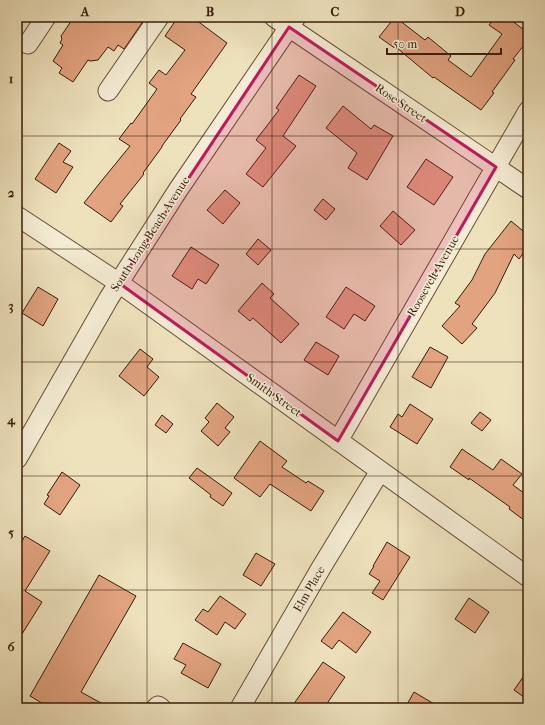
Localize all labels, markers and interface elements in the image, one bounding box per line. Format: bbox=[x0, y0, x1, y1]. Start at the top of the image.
text: A bbox=[80, 4, 90, 19]
text: B bbox=[206, 4, 215, 19]
text: C bbox=[331, 4, 340, 19]
text: D bbox=[455, 4, 465, 19]
scale bar bbox=[387, 30, 501, 56]
text: 50 m bbox=[393, 37, 417, 51]
text: 1 bbox=[9, 71, 14, 86]
street label: Rose Street bbox=[373, 81, 430, 126]
street label: South Long Beach Avenue bbox=[108, 174, 192, 294]
text: 2 bbox=[8, 185, 15, 200]
street label: Roosevelt Avenue bbox=[404, 233, 462, 319]
text: 3 bbox=[8, 298, 14, 314]
street label: Smith Street bbox=[244, 370, 305, 420]
text: 4 bbox=[6, 412, 16, 428]
text: 5 bbox=[8, 525, 14, 540]
street label: Elm Place bbox=[290, 564, 328, 614]
text: 6 bbox=[7, 639, 15, 654]

